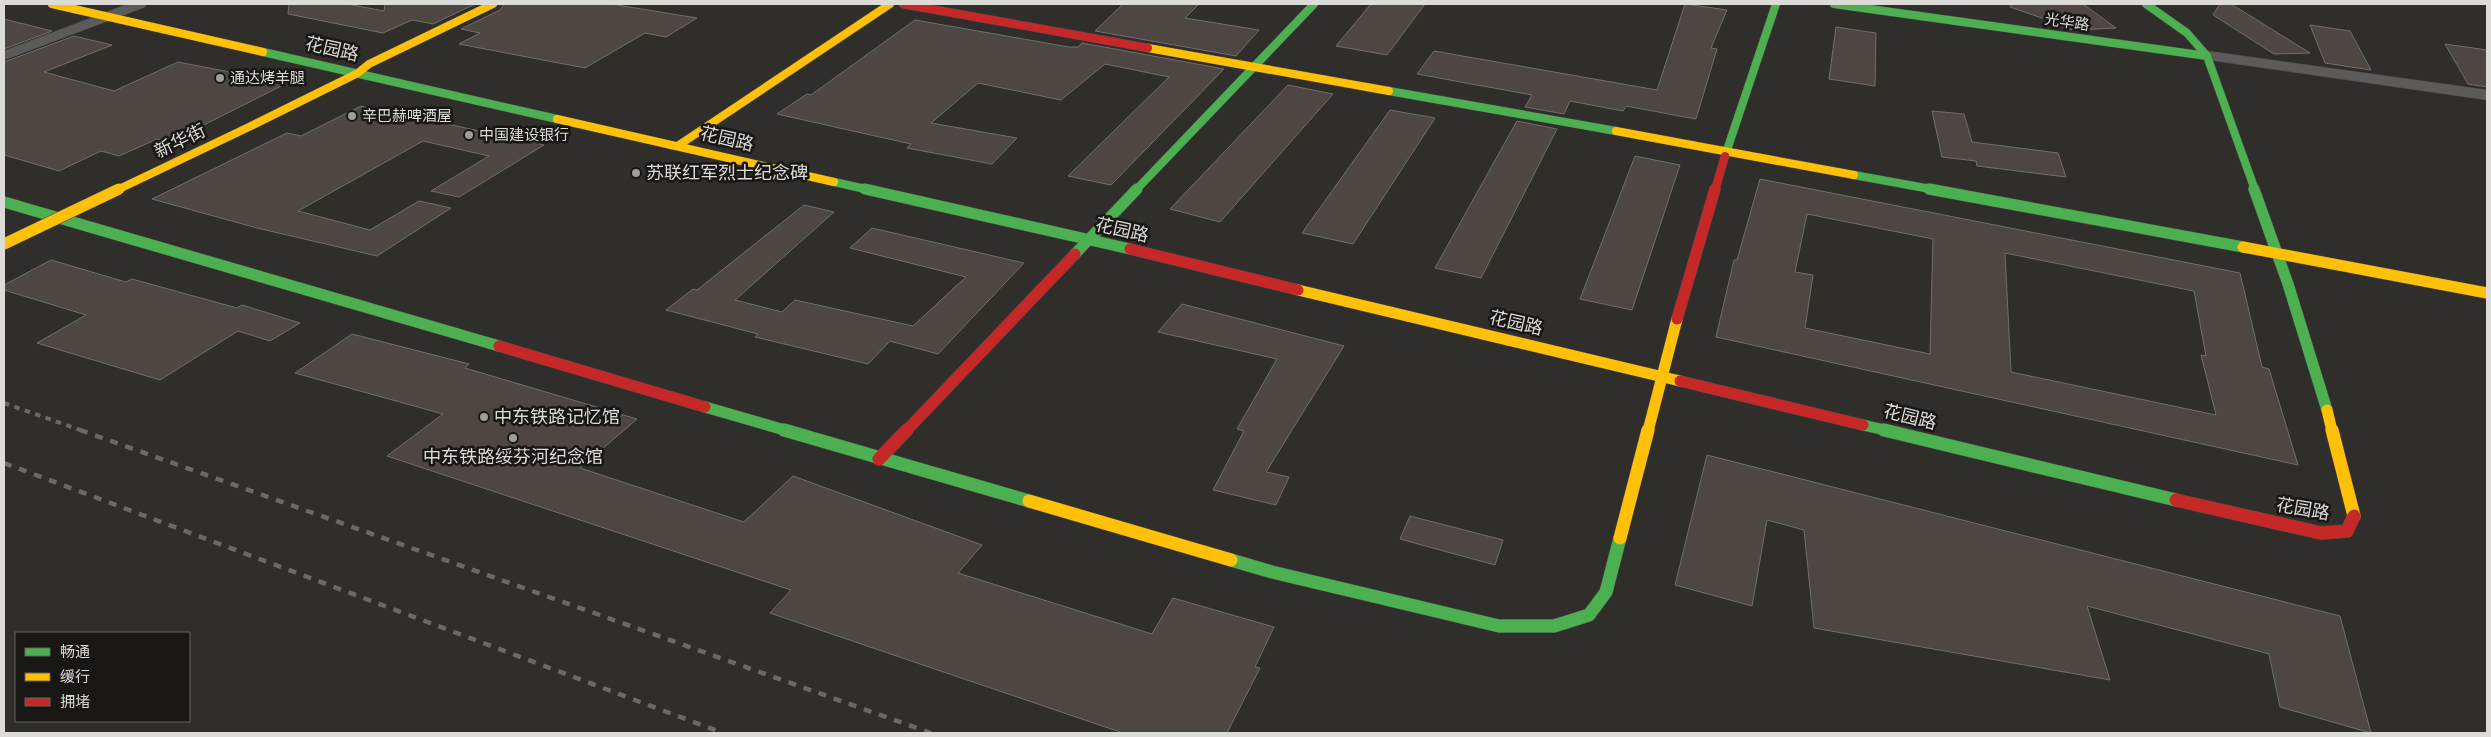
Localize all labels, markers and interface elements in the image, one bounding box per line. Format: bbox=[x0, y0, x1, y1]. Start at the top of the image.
street label: 光华路 bbox=[2043, 10, 2091, 34]
street label: 花园路 bbox=[303, 32, 361, 66]
place label: 通达烤羊腿 bbox=[230, 69, 305, 87]
marker: 通达烤羊腿 bbox=[214, 72, 226, 84]
place label: 辛巴赫啤酒屋 bbox=[362, 107, 452, 125]
marker: 辛巴赫啤酒屋 bbox=[346, 110, 358, 122]
street label: 新华街 bbox=[151, 119, 209, 163]
street label: 花园路 bbox=[698, 122, 756, 156]
place label: 中国建设银行 bbox=[479, 126, 569, 144]
marker: 中国建设银行 bbox=[463, 129, 475, 141]
place label: 苏联红军烈士纪念碑 bbox=[646, 162, 808, 184]
marker: 苏联红军烈士纪念碑 bbox=[630, 167, 642, 179]
street label: 花园路 bbox=[1093, 213, 1151, 247]
street label: 花园路 bbox=[1487, 306, 1545, 340]
street label: 花园路 bbox=[1881, 400, 1939, 434]
place label: 中东铁路记忆馆 bbox=[494, 406, 620, 428]
marker: 中东铁路记忆馆 bbox=[478, 411, 490, 423]
marker: 中东铁路绥芬河纪念馆 bbox=[507, 432, 519, 444]
place label: 中东铁路绥芬河纪念馆 bbox=[423, 446, 603, 468]
street label: 花园路 bbox=[2275, 493, 2331, 525]
legend bbox=[15, 632, 190, 722]
text: 畅通 bbox=[60, 643, 90, 661]
text: 缓行 bbox=[60, 668, 90, 686]
text: 拥堵 bbox=[60, 693, 90, 711]

